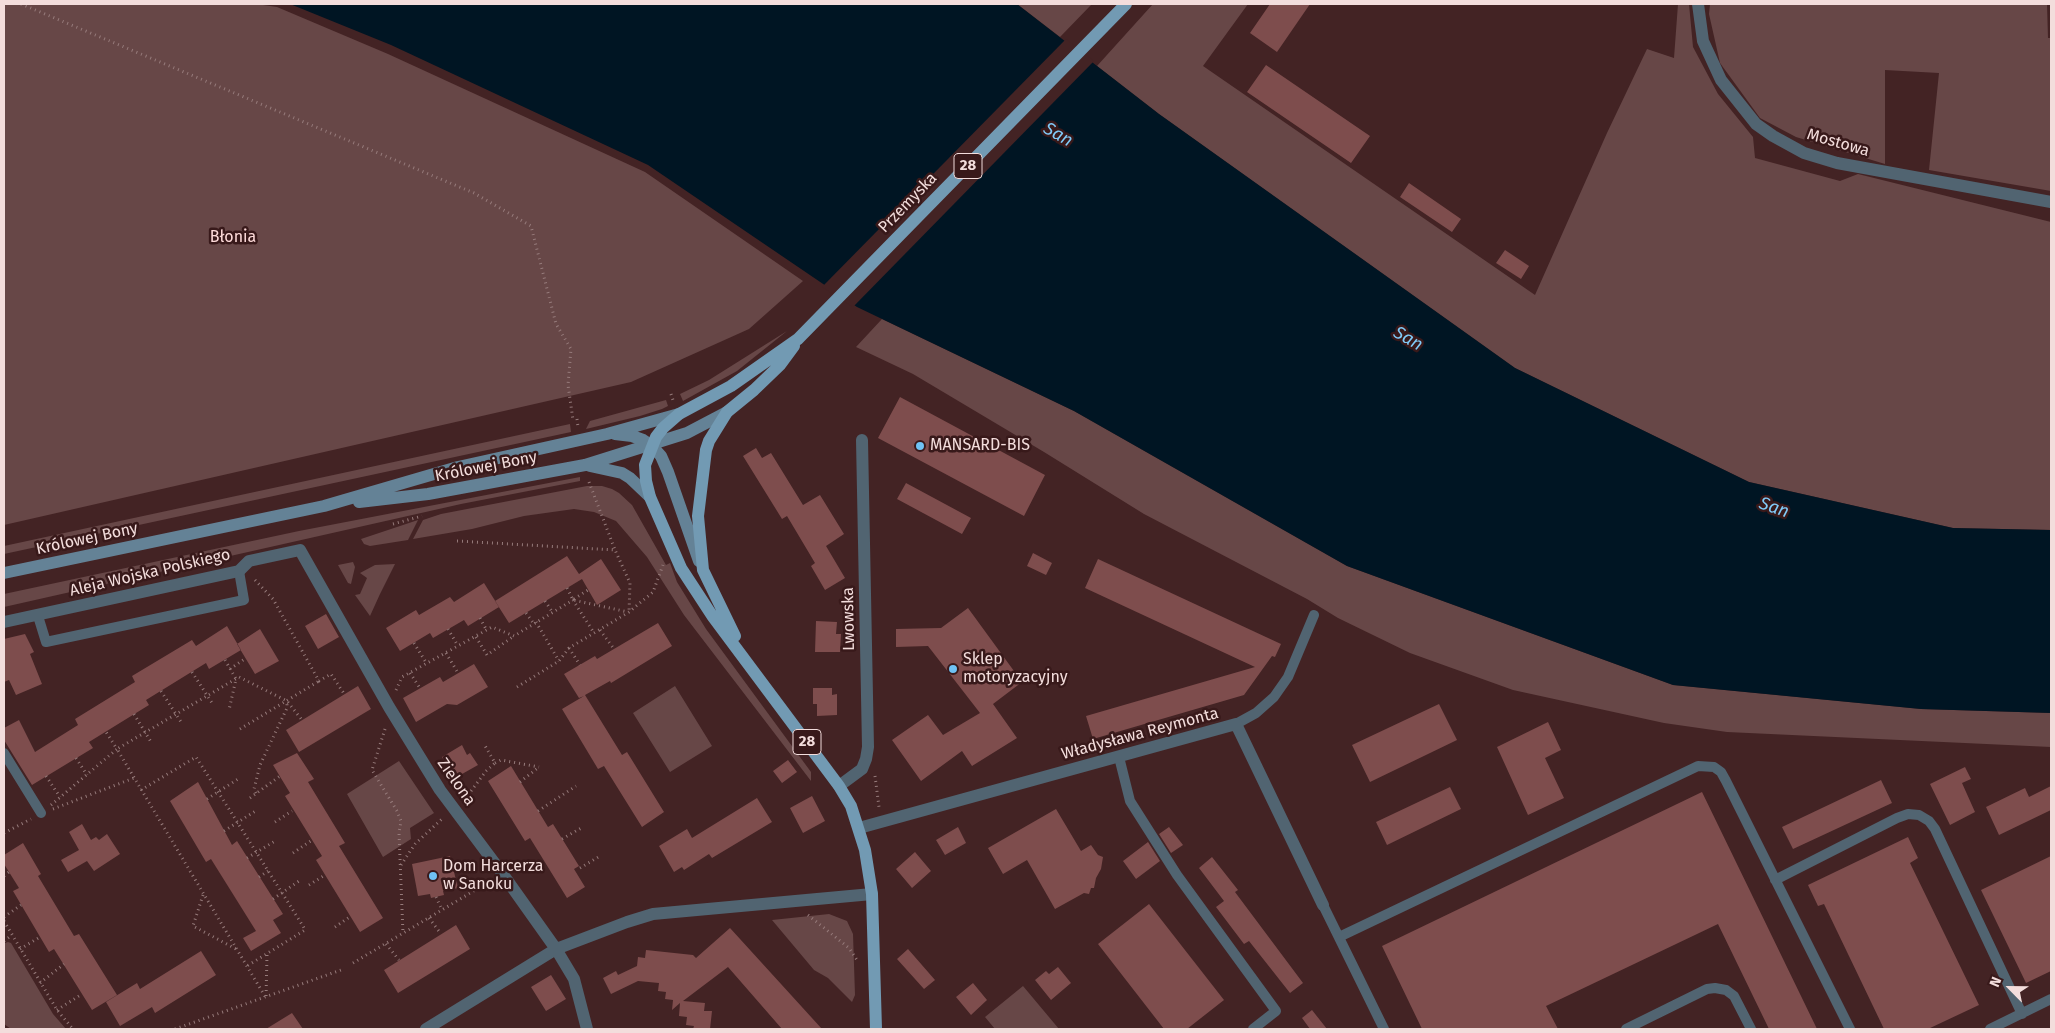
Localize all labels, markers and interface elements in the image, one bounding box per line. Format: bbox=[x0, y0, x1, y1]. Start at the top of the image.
water label: San bbox=[1039, 118, 1077, 152]
street label: Mostowa bbox=[1805, 125, 1871, 161]
road number: 28 bbox=[954, 154, 982, 178]
street label: Przemyska bbox=[875, 169, 941, 237]
park label: Błonia bbox=[210, 228, 256, 248]
water label: San bbox=[1389, 322, 1427, 356]
place label: MANSARD-BIS bbox=[930, 436, 1030, 456]
marker: MANSARD-BIS bbox=[914, 440, 926, 452]
street label: Królowej Bony bbox=[433, 448, 539, 486]
water label: San bbox=[1756, 493, 1792, 523]
street label: Królowej Bony bbox=[34, 519, 140, 559]
street label: Aleja Wojska Polskiego bbox=[68, 545, 232, 601]
street label: Lwowska bbox=[839, 587, 859, 651]
place label: Sklep motoryzacyjny bbox=[963, 650, 1068, 688]
marker: Sklep motoryzacyjny bbox=[947, 663, 959, 675]
street label: Władysława Reymonta bbox=[1059, 704, 1221, 764]
road number: 28 bbox=[793, 730, 821, 754]
street label: Zielona bbox=[433, 755, 479, 809]
place label: Dom Harcerza w Sanoku bbox=[443, 857, 543, 895]
marker: Dom Harcerza w Sanoku bbox=[427, 870, 439, 882]
north arrow bbox=[1985, 963, 2035, 1013]
text: N bbox=[1986, 974, 2005, 990]

